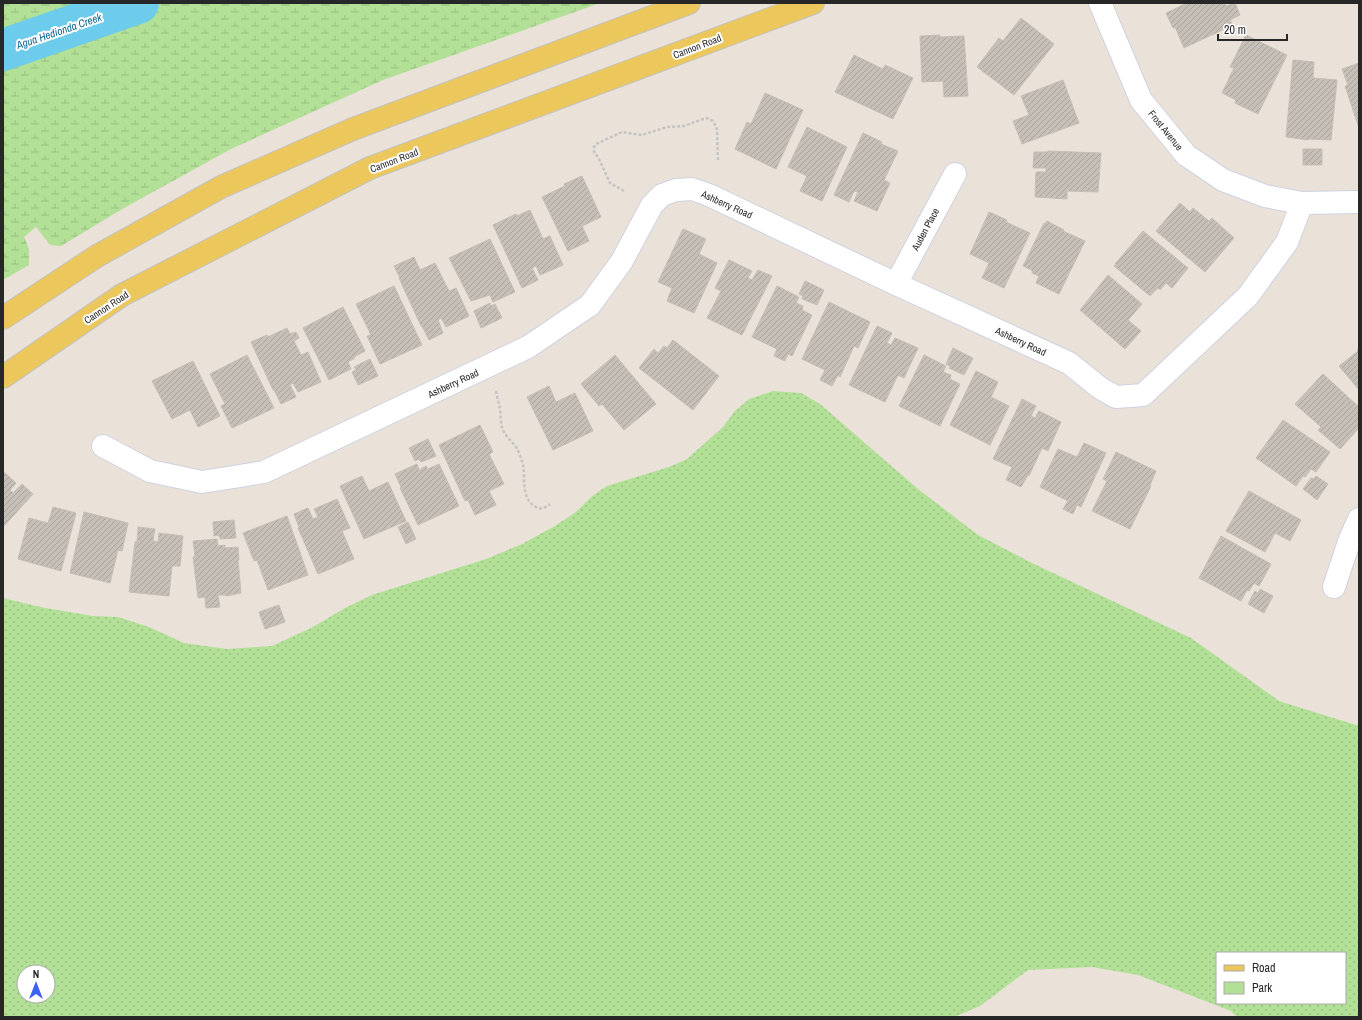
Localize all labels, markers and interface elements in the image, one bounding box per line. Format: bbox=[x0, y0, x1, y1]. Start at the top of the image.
water label: Agua Hedionda Creek bbox=[14, 10, 104, 52]
scale bar bbox=[1218, 16, 1287, 42]
text: 20 m bbox=[1224, 22, 1246, 38]
street label: Cannon Road bbox=[671, 31, 723, 62]
street label: Frost Avenue bbox=[1145, 107, 1186, 153]
street label: Cannon Road bbox=[368, 145, 420, 176]
street label: Ashberry Road bbox=[698, 187, 754, 222]
street label: Auden Place bbox=[908, 205, 942, 254]
street label: Cannon Road bbox=[82, 288, 131, 327]
street label: Ashberry Road bbox=[992, 324, 1048, 359]
street label: Ashberry Road bbox=[425, 366, 481, 401]
legend bbox=[1216, 952, 1346, 1004]
text: Road bbox=[1252, 960, 1276, 976]
north arrow bbox=[16, 964, 56, 1004]
text: N bbox=[33, 967, 39, 981]
text: Park bbox=[1252, 980, 1272, 996]

